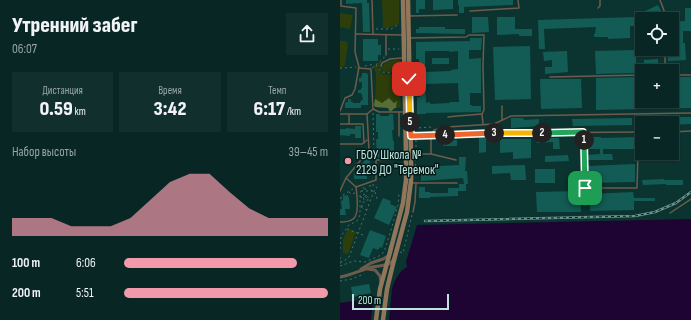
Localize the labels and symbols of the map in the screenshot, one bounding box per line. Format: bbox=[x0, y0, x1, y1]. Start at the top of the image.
pin bbox=[392, 62, 426, 96]
pin: 5 bbox=[400, 112, 420, 132]
pin: 3 bbox=[484, 123, 504, 143]
pin: 2 bbox=[532, 123, 552, 143]
pin: 4 bbox=[435, 125, 455, 145]
pin: 1 bbox=[574, 130, 594, 150]
place label: ГБОУ Школа № 2129 ДО "Теремок" bbox=[356, 147, 439, 178]
marker: ГБОУ Школа № 2129 ДО "Теремок" bbox=[343, 156, 353, 166]
pin bbox=[568, 171, 602, 205]
scale bar bbox=[352, 292, 449, 311]

